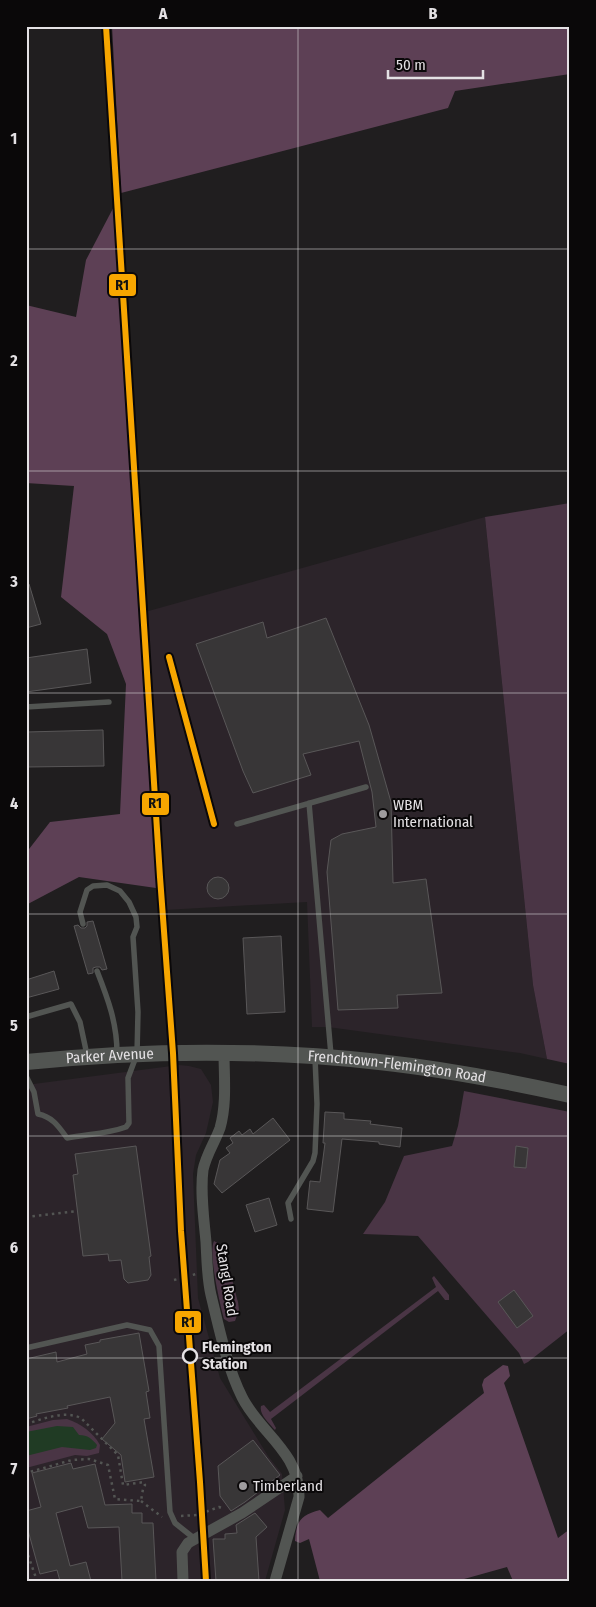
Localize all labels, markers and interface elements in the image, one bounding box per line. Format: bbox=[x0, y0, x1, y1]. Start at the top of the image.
text: A bbox=[158, 4, 168, 23]
text: B bbox=[429, 4, 438, 23]
scale bar bbox=[388, 48, 484, 80]
text: 50 m bbox=[396, 56, 426, 74]
text: 1 bbox=[11, 129, 17, 148]
line badge: R1 bbox=[108, 273, 137, 297]
text: R1 bbox=[115, 277, 129, 294]
text: 2 bbox=[9, 351, 18, 370]
text: 3 bbox=[9, 572, 18, 591]
line badge: R1 bbox=[141, 792, 170, 816]
text: 4 bbox=[10, 794, 18, 813]
text: R1 bbox=[148, 795, 162, 812]
place label: WBM International bbox=[393, 796, 473, 831]
marker: WBM International bbox=[377, 808, 389, 820]
text: 5 bbox=[10, 1016, 18, 1035]
street label: Parker Avenue bbox=[65, 1044, 154, 1067]
street label: Frenchtown-Flemington Road bbox=[307, 1047, 488, 1087]
text: 6 bbox=[10, 1238, 18, 1257]
street label: Stangl Road bbox=[212, 1242, 242, 1318]
line badge: R1 bbox=[174, 1310, 202, 1334]
text: R1 bbox=[181, 1314, 195, 1331]
place label: Flemington Station bbox=[202, 1338, 272, 1373]
marker: Flemington Station bbox=[182, 1348, 198, 1364]
text: 7 bbox=[11, 1459, 18, 1478]
place label: Timberland bbox=[253, 1477, 323, 1495]
marker: Timberland bbox=[237, 1480, 249, 1492]

